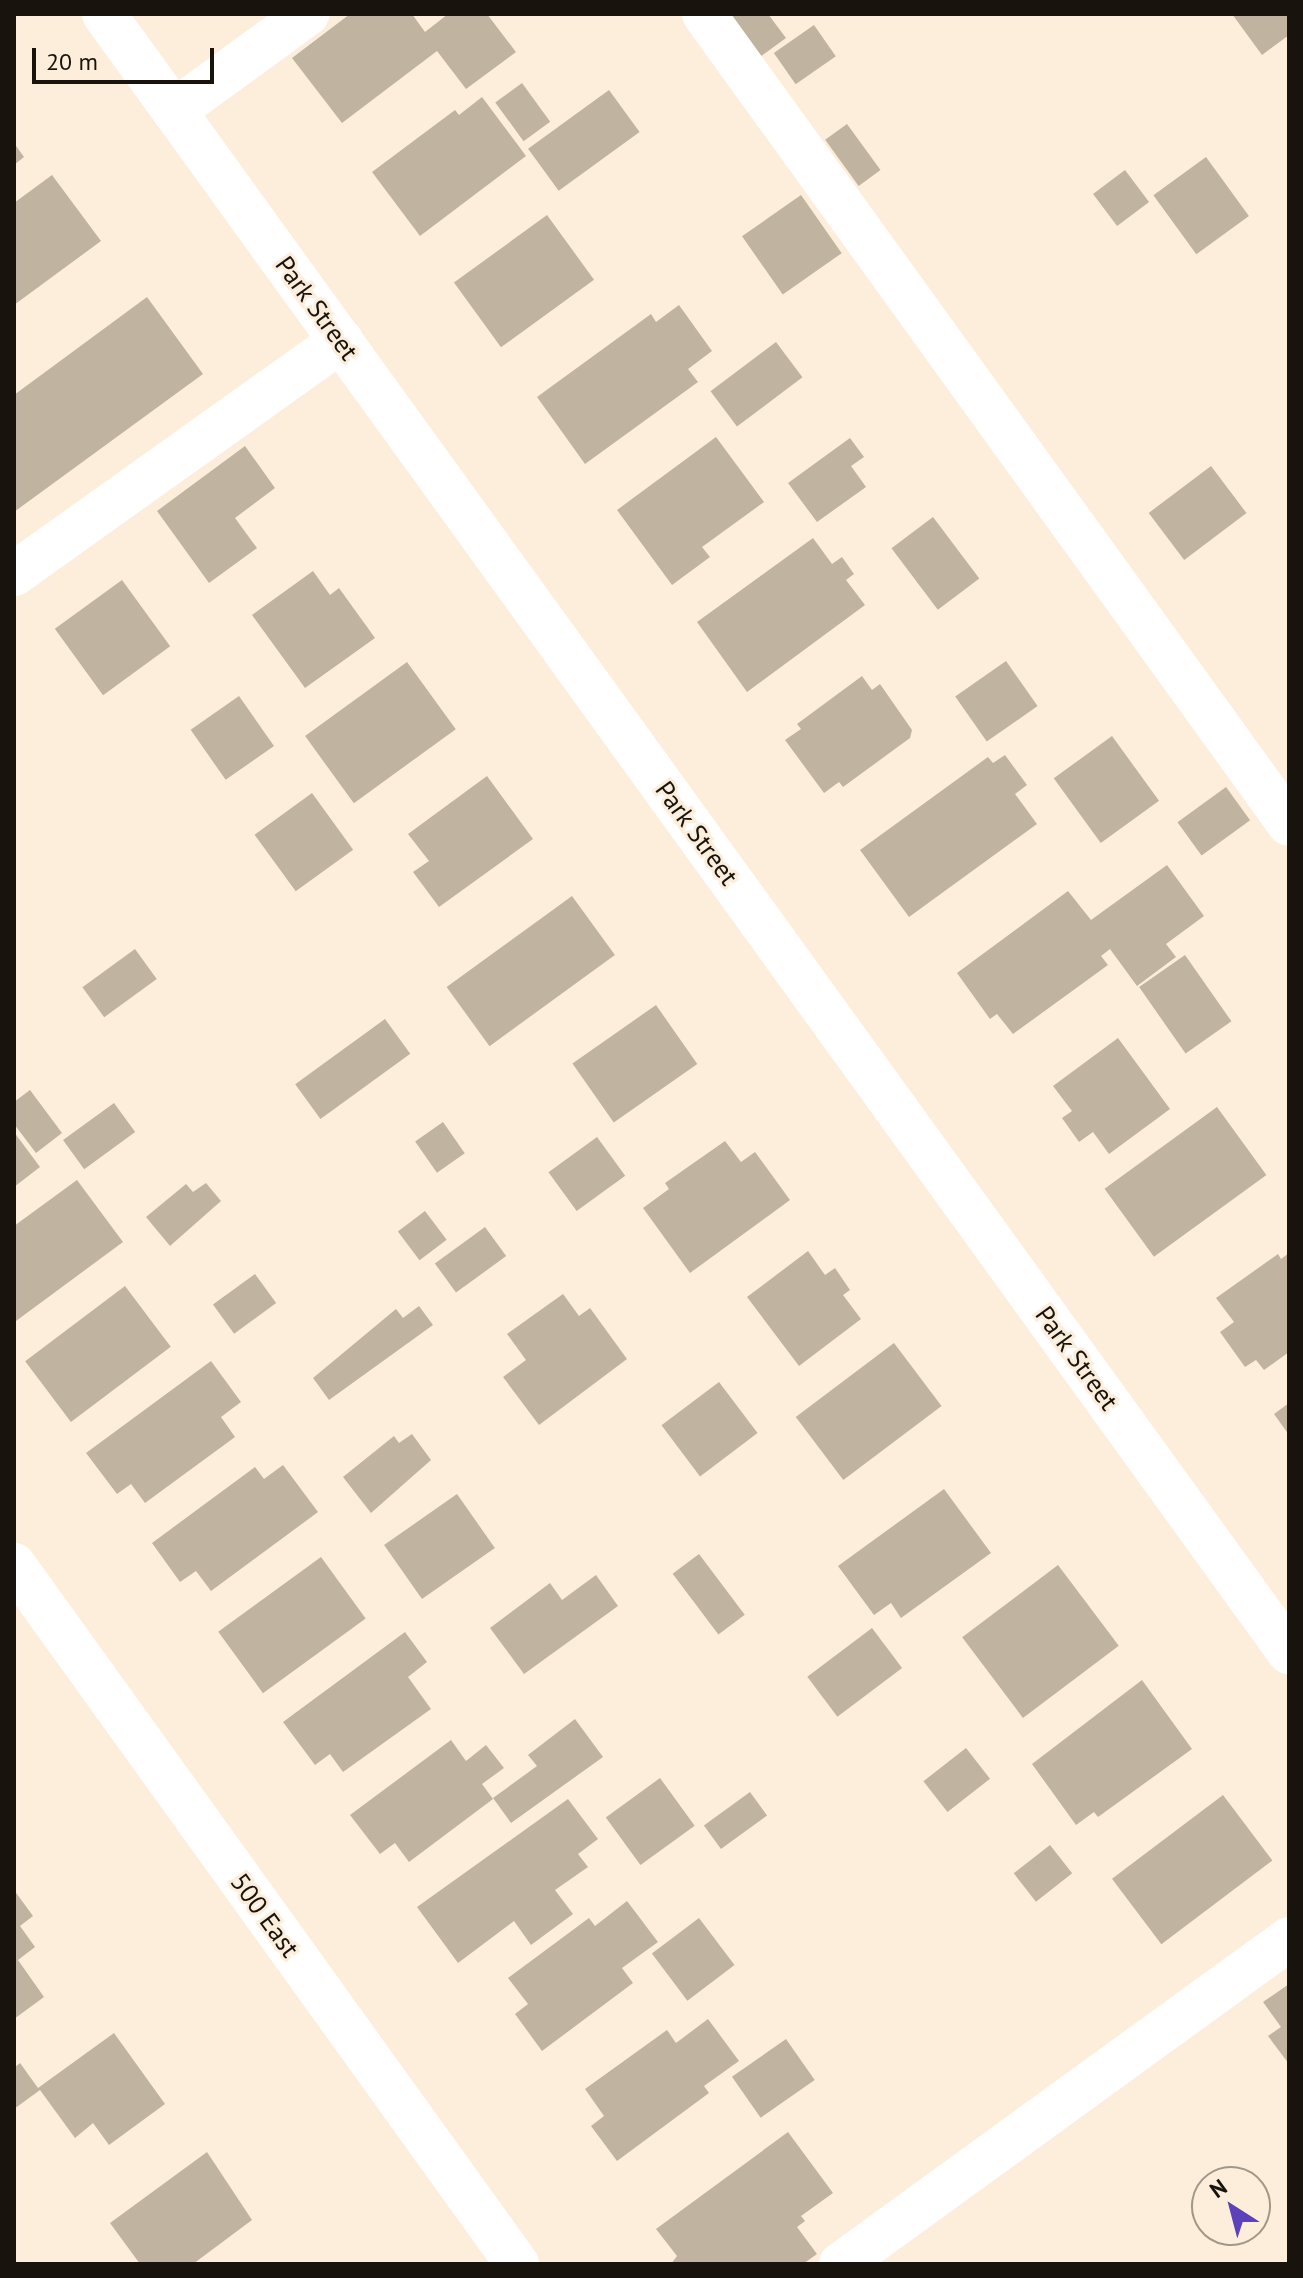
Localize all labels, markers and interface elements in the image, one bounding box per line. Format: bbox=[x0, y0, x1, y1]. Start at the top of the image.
scale bar bbox=[36, 32, 218, 82]
text: 20 m bbox=[46, 46, 98, 77]
street label: Park Street bbox=[269, 250, 365, 366]
street label: Park Street bbox=[649, 775, 745, 891]
street label: Park Street bbox=[1029, 1300, 1125, 1416]
street label: 500 East bbox=[224, 1867, 306, 1963]
north arrow bbox=[1191, 2166, 1271, 2246]
text: N bbox=[1204, 2173, 1232, 2204]

